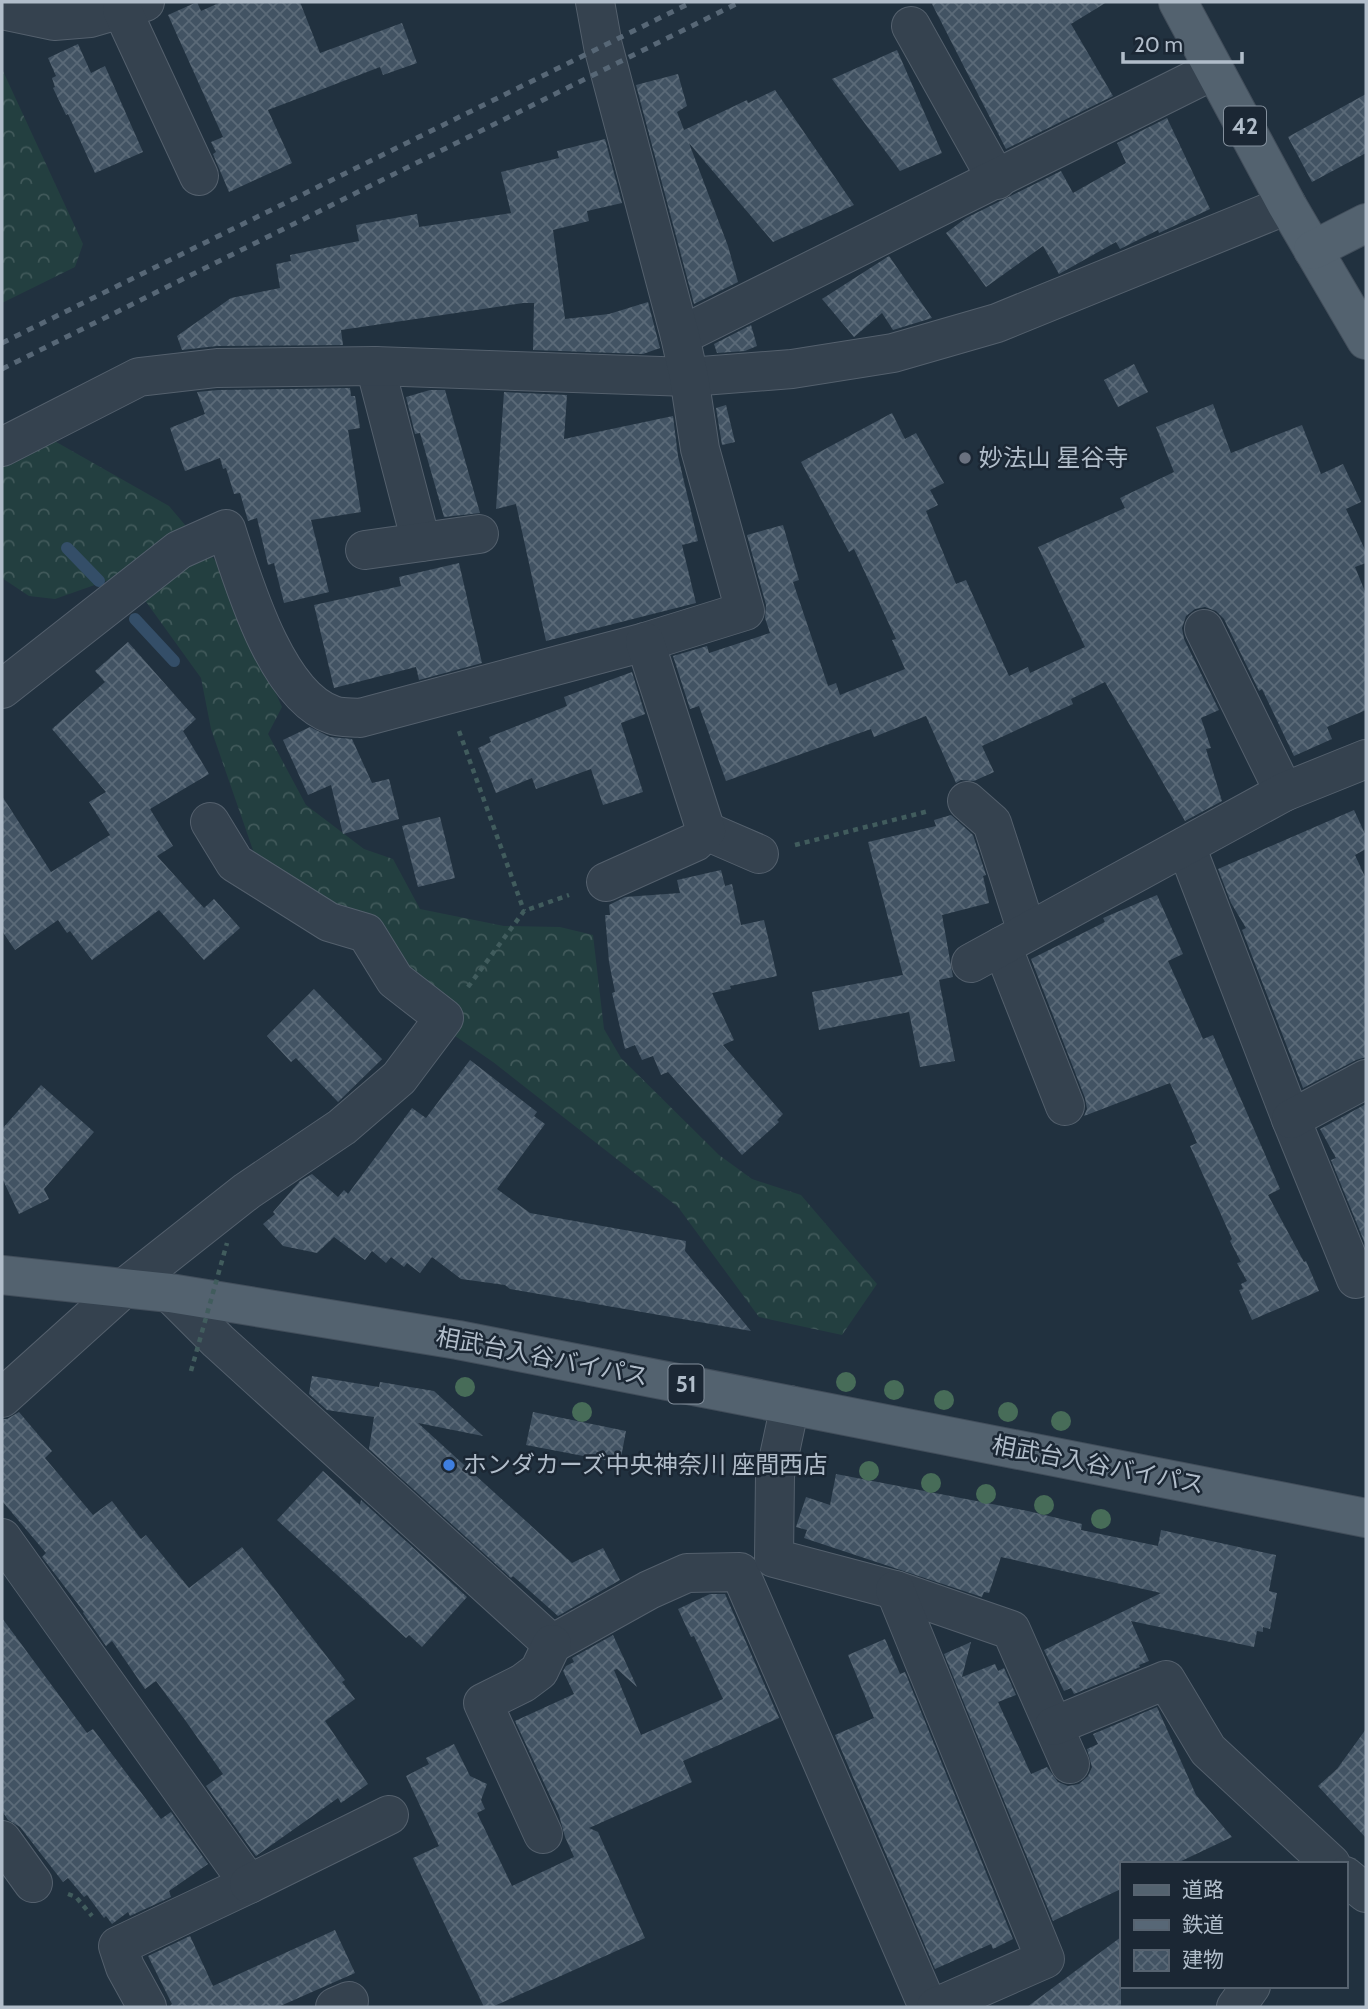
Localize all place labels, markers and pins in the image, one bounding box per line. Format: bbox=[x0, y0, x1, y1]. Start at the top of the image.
place label: 妙法山 星谷寺 bbox=[979, 443, 1128, 472]
marker: 妙法山 星谷寺 bbox=[957, 450, 973, 466]
place label: ホンダカーズ中央神奈川 座間西店 bbox=[463, 1450, 827, 1479]
marker: ホンダカーズ中央神奈川 座間西店 bbox=[441, 1457, 457, 1473]

